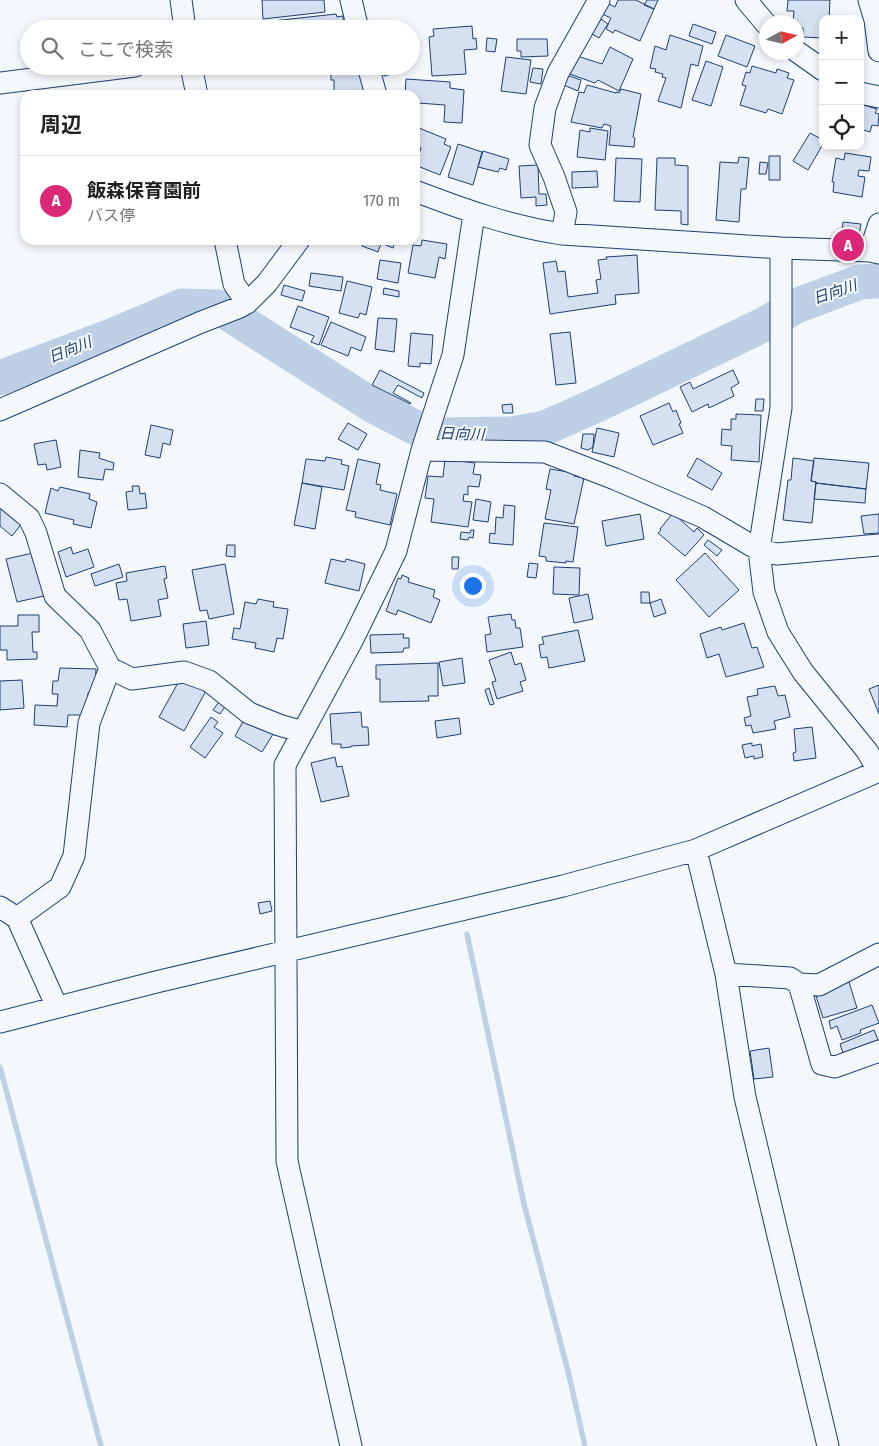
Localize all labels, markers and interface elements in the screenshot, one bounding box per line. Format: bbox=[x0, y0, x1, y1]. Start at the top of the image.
north arrow bbox=[759, 15, 804, 60]
map controls bbox=[819, 15, 864, 150]
button: + bbox=[819, 15, 864, 60]
search box bbox=[20, 20, 420, 75]
icon: search bbox=[38, 34, 66, 62]
text: ここで検索 bbox=[78, 38, 173, 61]
button: − bbox=[819, 60, 864, 105]
button: locate bbox=[819, 105, 864, 150]
text: 周辺 bbox=[40, 112, 82, 138]
text: 飯森保育園前 bbox=[87, 179, 201, 202]
text: A bbox=[52, 191, 60, 210]
text: 170 m bbox=[363, 191, 400, 210]
text: バス停 bbox=[87, 206, 135, 225]
pin: A bbox=[832, 226, 864, 264]
water label: 日向川 bbox=[811, 276, 861, 308]
water label: 日向川 bbox=[46, 332, 96, 367]
water label: 日向川 bbox=[439, 424, 487, 444]
your location bbox=[460, 573, 486, 599]

